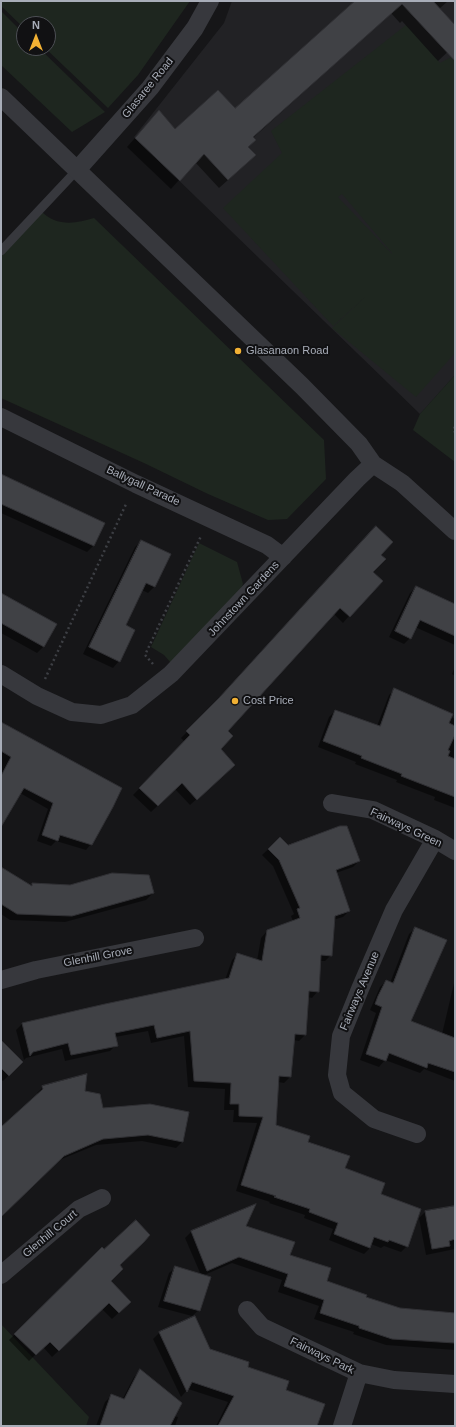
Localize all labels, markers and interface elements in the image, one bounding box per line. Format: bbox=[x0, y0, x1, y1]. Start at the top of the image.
north arrow bbox=[16, 16, 56, 56]
text: N bbox=[32, 19, 40, 31]
street label: Glasaree Road bbox=[120, 55, 176, 121]
place label: Glasanaon Road bbox=[246, 344, 329, 358]
marker: Glasanaon Road bbox=[233, 346, 243, 356]
street label: Ballygall Parade bbox=[104, 463, 182, 509]
street label: Johnstown Gardens bbox=[206, 559, 282, 639]
place label: Cost Price bbox=[243, 694, 294, 708]
marker: Cost Price bbox=[230, 696, 240, 706]
street label: Fairways Green bbox=[368, 806, 444, 850]
street label: Glenhill Grove bbox=[63, 944, 133, 970]
street label: Fairways Avenue bbox=[337, 950, 383, 1032]
street label: Glenhill Court bbox=[20, 1208, 80, 1260]
street label: Fairways Park bbox=[288, 1335, 356, 1377]

